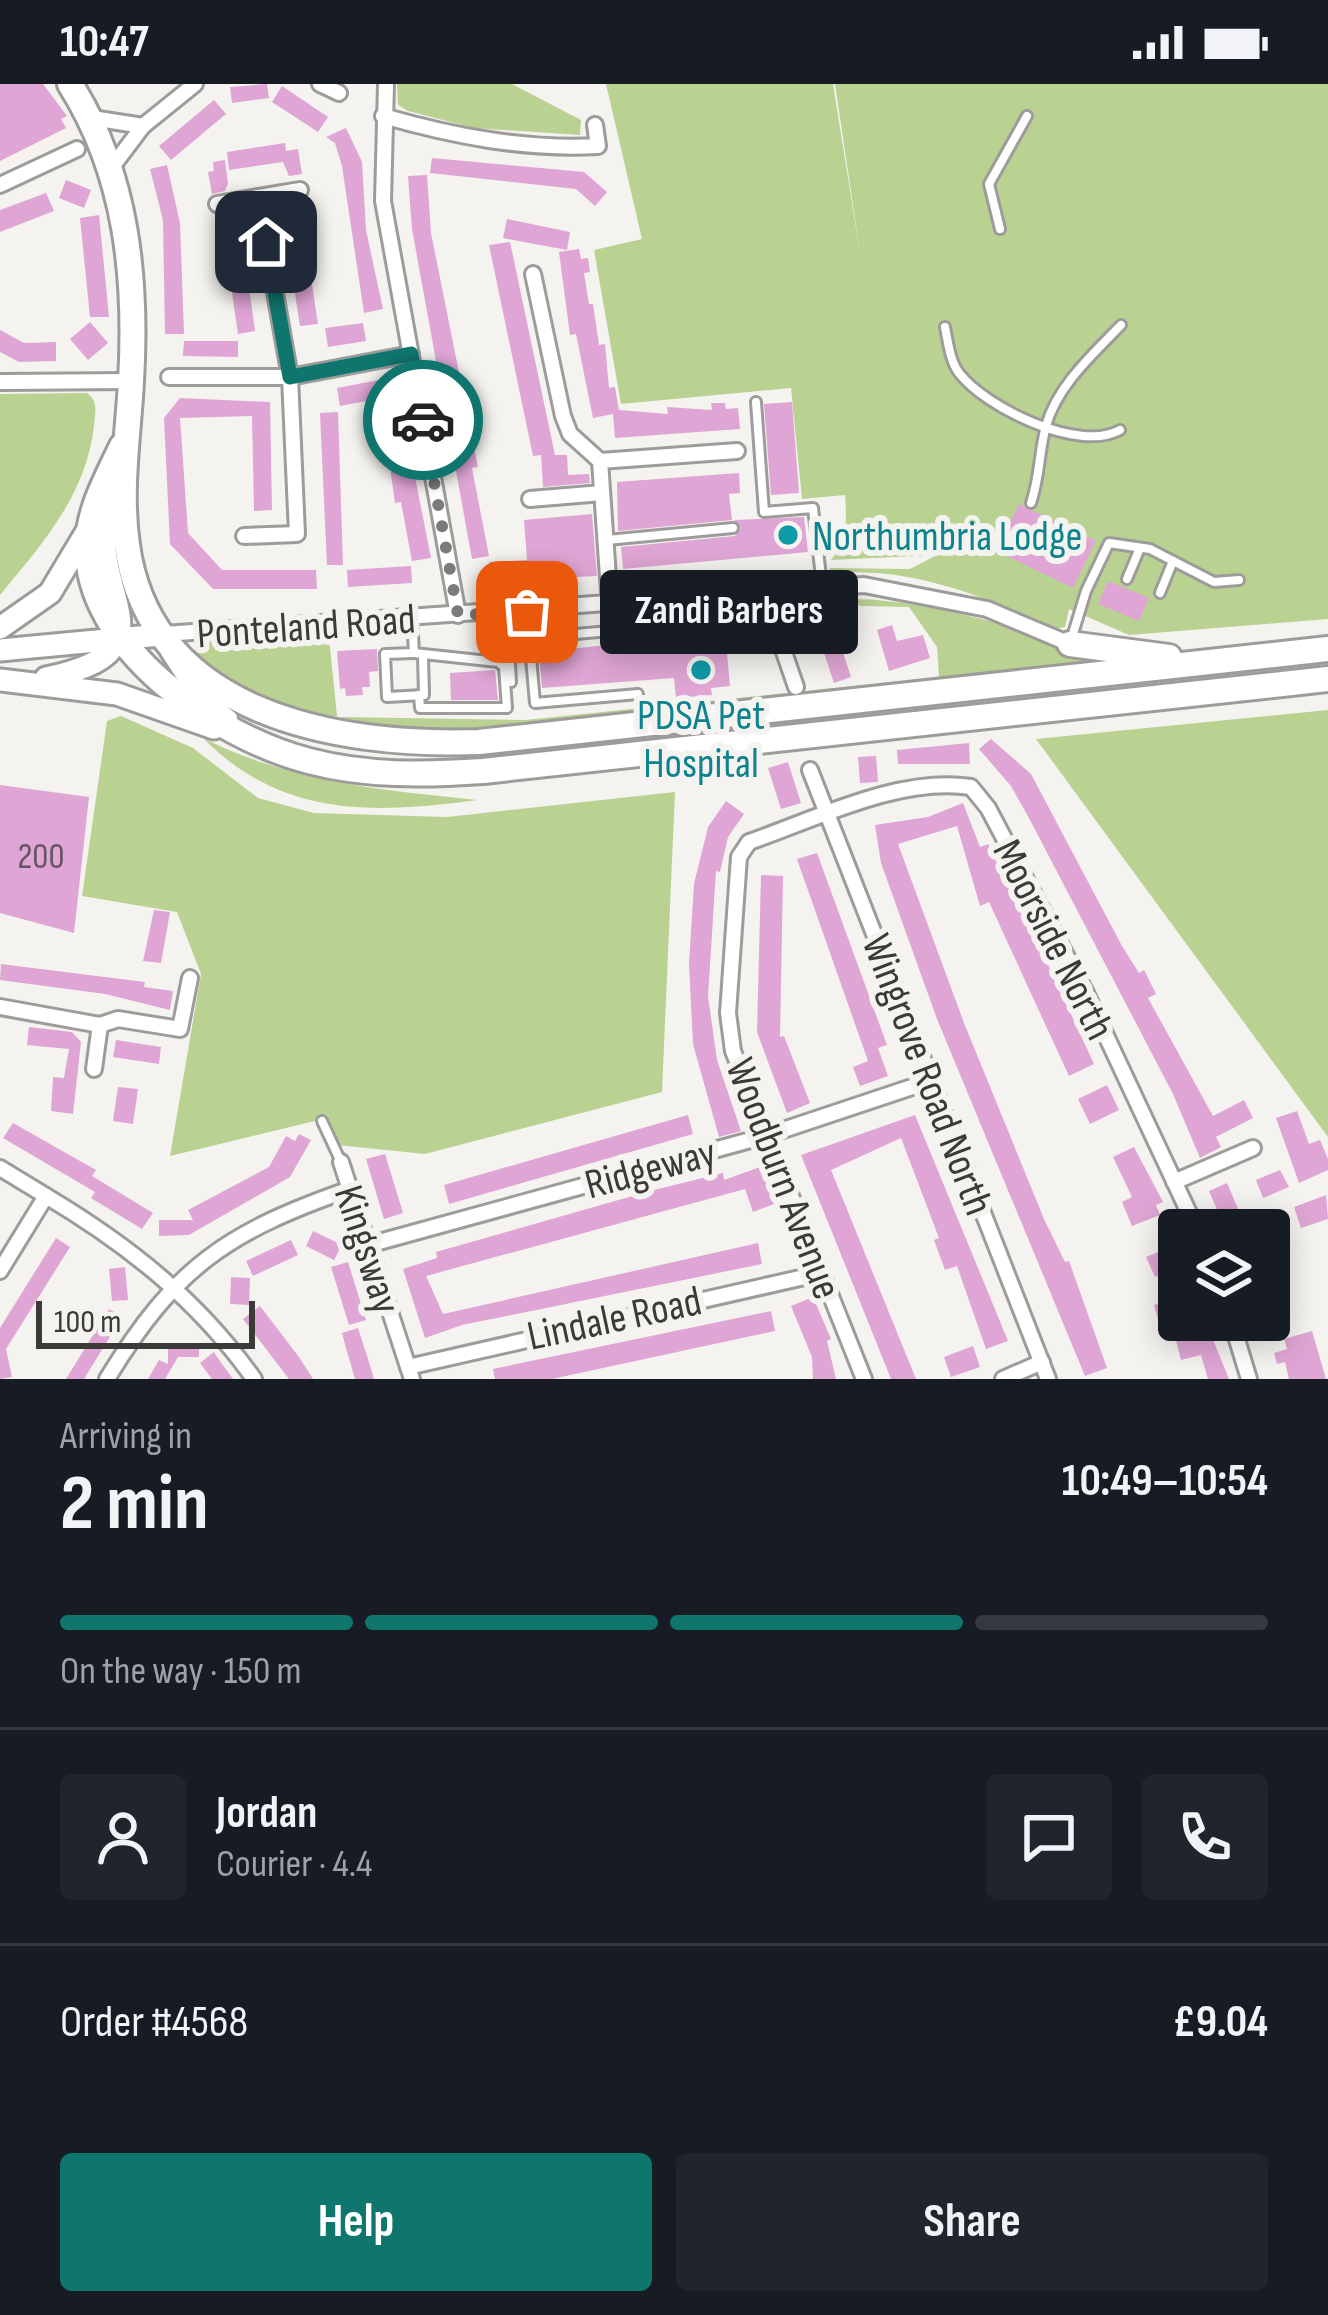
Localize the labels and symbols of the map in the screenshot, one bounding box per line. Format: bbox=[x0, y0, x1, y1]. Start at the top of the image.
pin bbox=[215, 191, 317, 293]
courier bbox=[363, 360, 483, 480]
place label: Northumbria Lodge bbox=[812, 512, 1082, 563]
marker: Northumbria Lodge bbox=[775, 522, 801, 548]
pin bbox=[476, 561, 578, 663]
callout: Zandi Barbers bbox=[599, 570, 857, 654]
street label: Ponteland Road bbox=[195, 594, 417, 661]
marker: PDSA Pet Hospital bbox=[688, 657, 714, 683]
place label: PDSA Pet Hospital bbox=[637, 691, 765, 790]
street label: Moorside North bbox=[981, 832, 1125, 1049]
house number: 200 bbox=[18, 836, 64, 879]
street label: Wingrove Road North bbox=[850, 927, 1004, 1223]
street label: Woodburn Avenue bbox=[713, 1051, 852, 1306]
street label: Ridgeway bbox=[580, 1128, 722, 1211]
street label: Kingsway bbox=[322, 1179, 411, 1320]
street label: Lindale Road bbox=[523, 1276, 706, 1363]
scale bar bbox=[36, 1295, 255, 1348]

